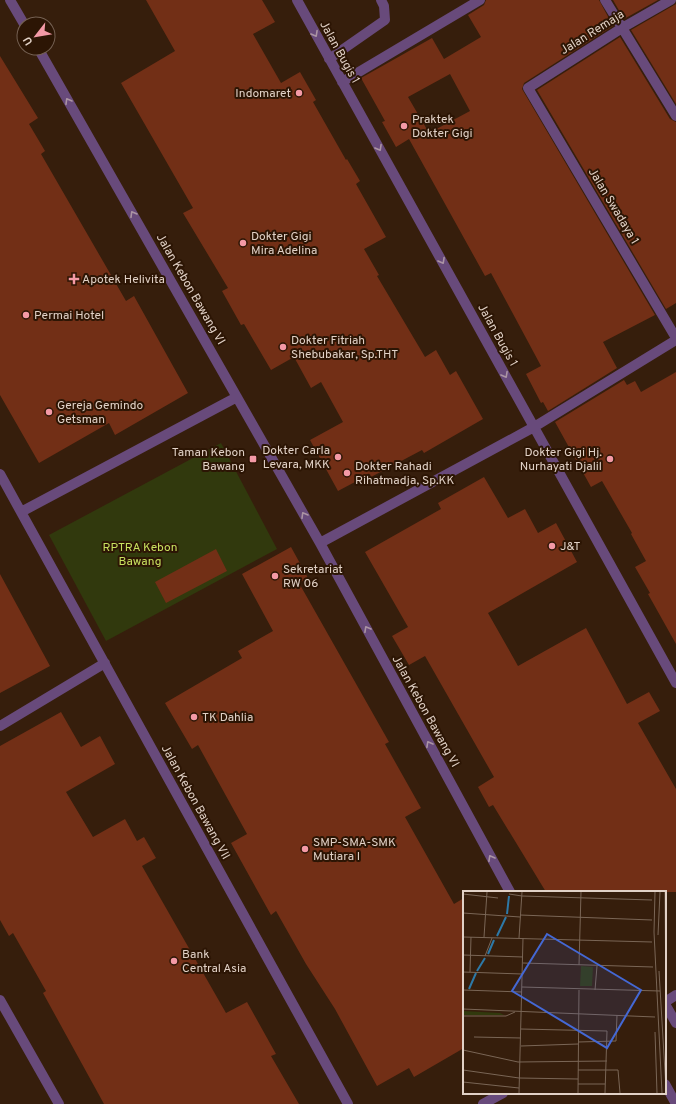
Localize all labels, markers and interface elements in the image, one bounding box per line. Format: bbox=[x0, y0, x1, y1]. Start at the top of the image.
street label: Jalan Remaja bbox=[558, 7, 628, 59]
north arrow bbox=[16, 16, 56, 56]
street label: Jalan Bugis 1 bbox=[315, 18, 363, 87]
one-way arrow bbox=[311, 30, 318, 37]
text: U bbox=[20, 34, 36, 48]
place label: Indomaret bbox=[235, 86, 291, 102]
marker: Indomaret bbox=[294, 88, 304, 98]
one-way arrow bbox=[66, 98, 73, 105]
place label: Praktek Dokter Gigi bbox=[412, 112, 473, 142]
marker: Praktek Dokter Gigi bbox=[399, 121, 409, 131]
one-way arrow bbox=[374, 144, 381, 151]
street label: Jalan Swadaya 1 bbox=[584, 165, 642, 248]
one-way arrow bbox=[131, 211, 138, 218]
place label: Dokter Gigi Mira Adelina bbox=[251, 229, 317, 259]
street label: Jalan Kebon Bawang VI bbox=[152, 231, 228, 348]
marker: Dokter Gigi Mira Adelina bbox=[238, 238, 248, 248]
one-way arrow bbox=[437, 257, 444, 264]
place label: Apotek Helivita bbox=[82, 272, 165, 288]
marker: Apotek Helivita bbox=[69, 274, 79, 284]
street label: Jalan Bugis 1 bbox=[473, 301, 521, 370]
place label: Permai Hotel bbox=[34, 308, 104, 324]
marker: Permai Hotel bbox=[21, 310, 31, 320]
place label: Dokter Fitriah Shebubakar, Sp.THT bbox=[291, 333, 398, 363]
marker: Dokter Fitriah Shebubakar, Sp.THT bbox=[278, 342, 288, 352]
one-way arrow bbox=[501, 371, 508, 378]
place label: Gereja Gemindo Getsman bbox=[57, 398, 144, 428]
marker: Gereja Gemindo Getsman bbox=[44, 407, 54, 417]
place label: Dokter Carla Levara, MKK bbox=[262, 443, 330, 473]
place label: Taman Kebon Bawang bbox=[172, 445, 245, 475]
place label: Dokter Gigi Hj. Nurhayati Djalil bbox=[520, 445, 602, 475]
marker: Dokter Carla Levara, MKK bbox=[333, 452, 343, 462]
marker: Taman Kebon Bawang bbox=[248, 454, 258, 464]
marker: Dokter Gigi Hj. Nurhayati Djalil bbox=[605, 454, 615, 464]
place label: Dokter Rahadi Rihatmadja, Sp.KK bbox=[355, 459, 455, 489]
marker: Dokter Rahadi Rihatmadja, Sp.KK bbox=[342, 468, 352, 478]
one-way arrow bbox=[302, 512, 309, 520]
place label: J&T bbox=[560, 539, 580, 555]
park label: RPTRA Kebon Bawang bbox=[103, 540, 177, 570]
marker: J&T bbox=[547, 541, 557, 551]
place label: Sekretariat RW 06 bbox=[283, 562, 343, 592]
marker: Sekretariat RW 06 bbox=[270, 571, 280, 581]
one-way arrow bbox=[364, 626, 372, 634]
street label: Jalan Kebon Bawang VI bbox=[388, 653, 463, 770]
place label: TK Dahlia bbox=[202, 710, 253, 726]
marker: TK Dahlia bbox=[189, 712, 199, 722]
one-way arrow bbox=[427, 740, 434, 748]
street label: Jalan Kebon Bawang VII bbox=[157, 742, 233, 863]
place label: SMP-SMA-SMK Mutiara I bbox=[313, 835, 396, 865]
marker: SMP-SMA-SMK Mutiara I bbox=[300, 844, 310, 854]
one-way arrow bbox=[489, 855, 496, 862]
inset map bbox=[463, 891, 666, 1094]
place label: Bank Central Asia bbox=[182, 947, 246, 977]
marker: Bank Central Asia bbox=[169, 956, 179, 966]

